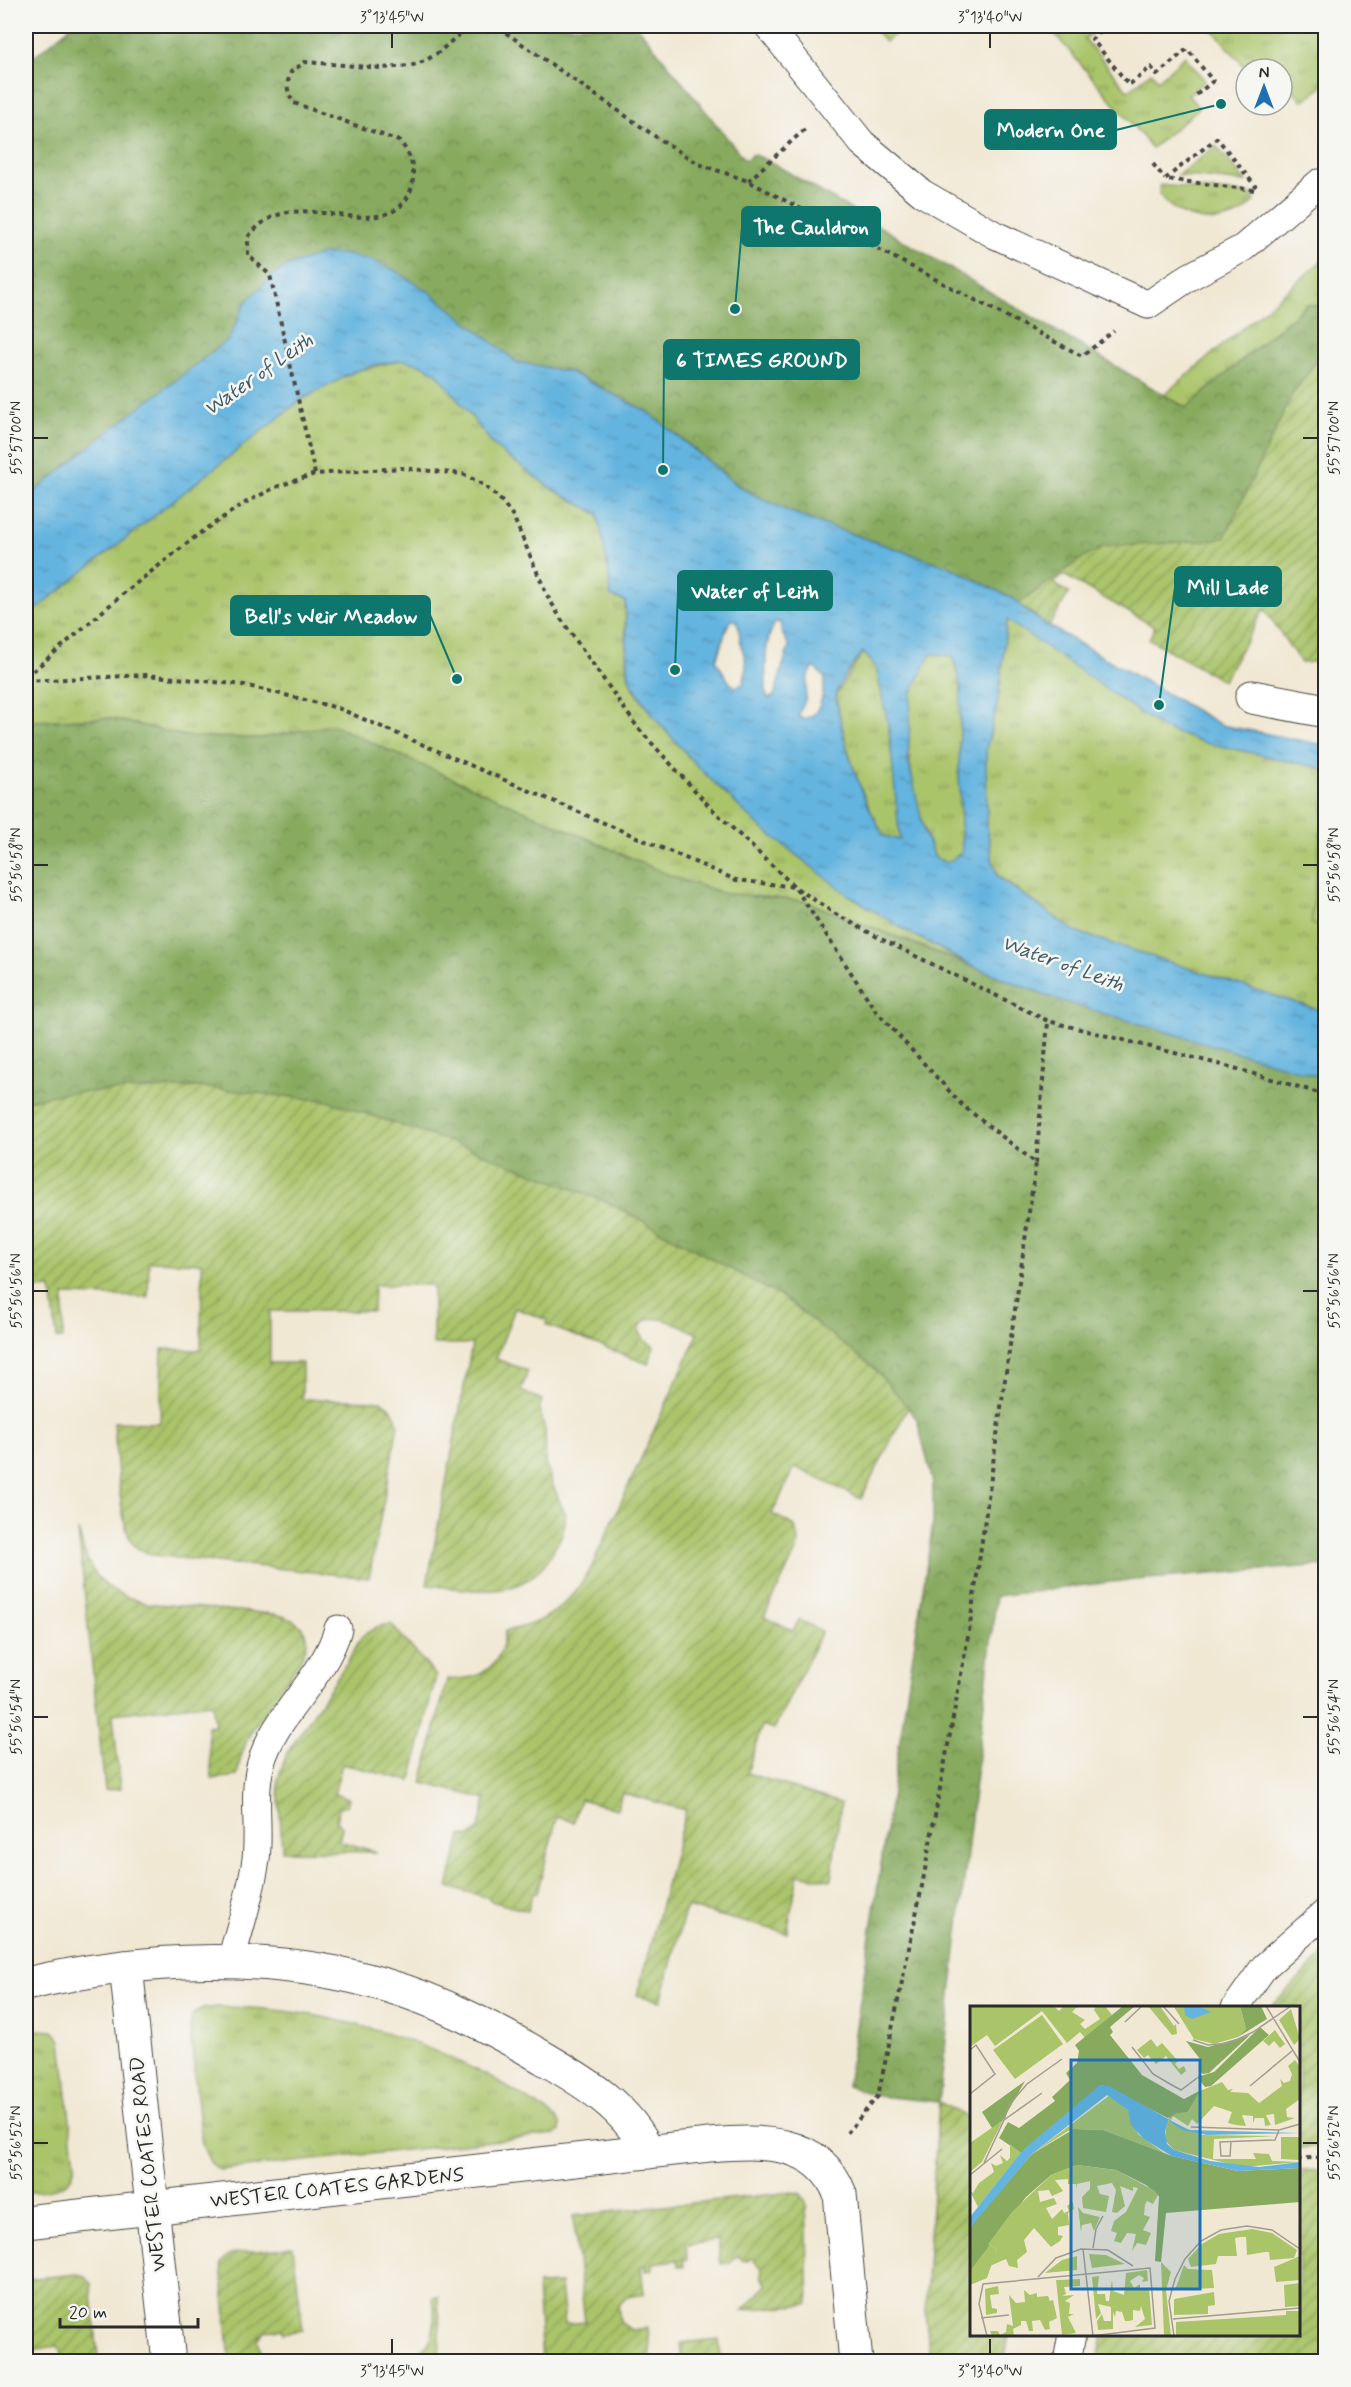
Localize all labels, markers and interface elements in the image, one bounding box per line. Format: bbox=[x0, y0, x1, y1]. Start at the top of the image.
text: 3°13'45"W bbox=[360, 8, 424, 28]
text: 3°13'40"W bbox=[958, 8, 1022, 28]
north arrow bbox=[1234, 57, 1294, 117]
text: N bbox=[1259, 63, 1269, 84]
callout: Modern One bbox=[985, 110, 1116, 149]
text: Modern One bbox=[997, 117, 1106, 145]
callout: The Cauldron bbox=[742, 207, 880, 246]
text: The Cauldron bbox=[753, 214, 869, 242]
water label: Water of Leith bbox=[198, 327, 319, 423]
callout: 6 TIMES GROUND bbox=[664, 340, 859, 379]
text: 6 TIMES GROUND bbox=[676, 347, 848, 375]
text: 55°57'00"N bbox=[7, 401, 27, 475]
text: 55°57'00"N bbox=[1325, 401, 1345, 475]
callout: Mill Lade bbox=[1175, 567, 1281, 606]
callout: Water of Leith bbox=[678, 571, 832, 610]
text: Mill Lade bbox=[1187, 574, 1269, 602]
text: Water of Leith bbox=[690, 578, 819, 606]
callout: Bell's Weir Meadow bbox=[231, 596, 430, 635]
text: Bell's Weir Meadow bbox=[245, 603, 418, 631]
text: 55°56'58"N bbox=[7, 827, 27, 903]
text: 55°56'58"N bbox=[1325, 827, 1345, 903]
water label: Water of Leith bbox=[998, 929, 1128, 999]
text: 55°56'56"N bbox=[7, 1253, 27, 1329]
text: 55°56'56"N bbox=[1325, 1253, 1345, 1329]
text: 55°56'54"N bbox=[7, 1679, 27, 1755]
text: 55°56'54"N bbox=[1325, 1679, 1345, 1755]
inset map bbox=[970, 2006, 1300, 2336]
street label: WESTER COATES ROAD bbox=[124, 2055, 173, 2273]
text: 55°56'52"N bbox=[7, 2106, 27, 2180]
text: 55°56'52"N bbox=[1325, 2106, 1345, 2180]
street label: WESTER COATES GARDENS bbox=[209, 2162, 466, 2215]
scale bar bbox=[60, 2291, 198, 2329]
text: 20 m bbox=[69, 2301, 107, 2325]
text: 3°13'45"W bbox=[360, 2362, 424, 2382]
text: 3°13'40"W bbox=[958, 2362, 1022, 2382]

